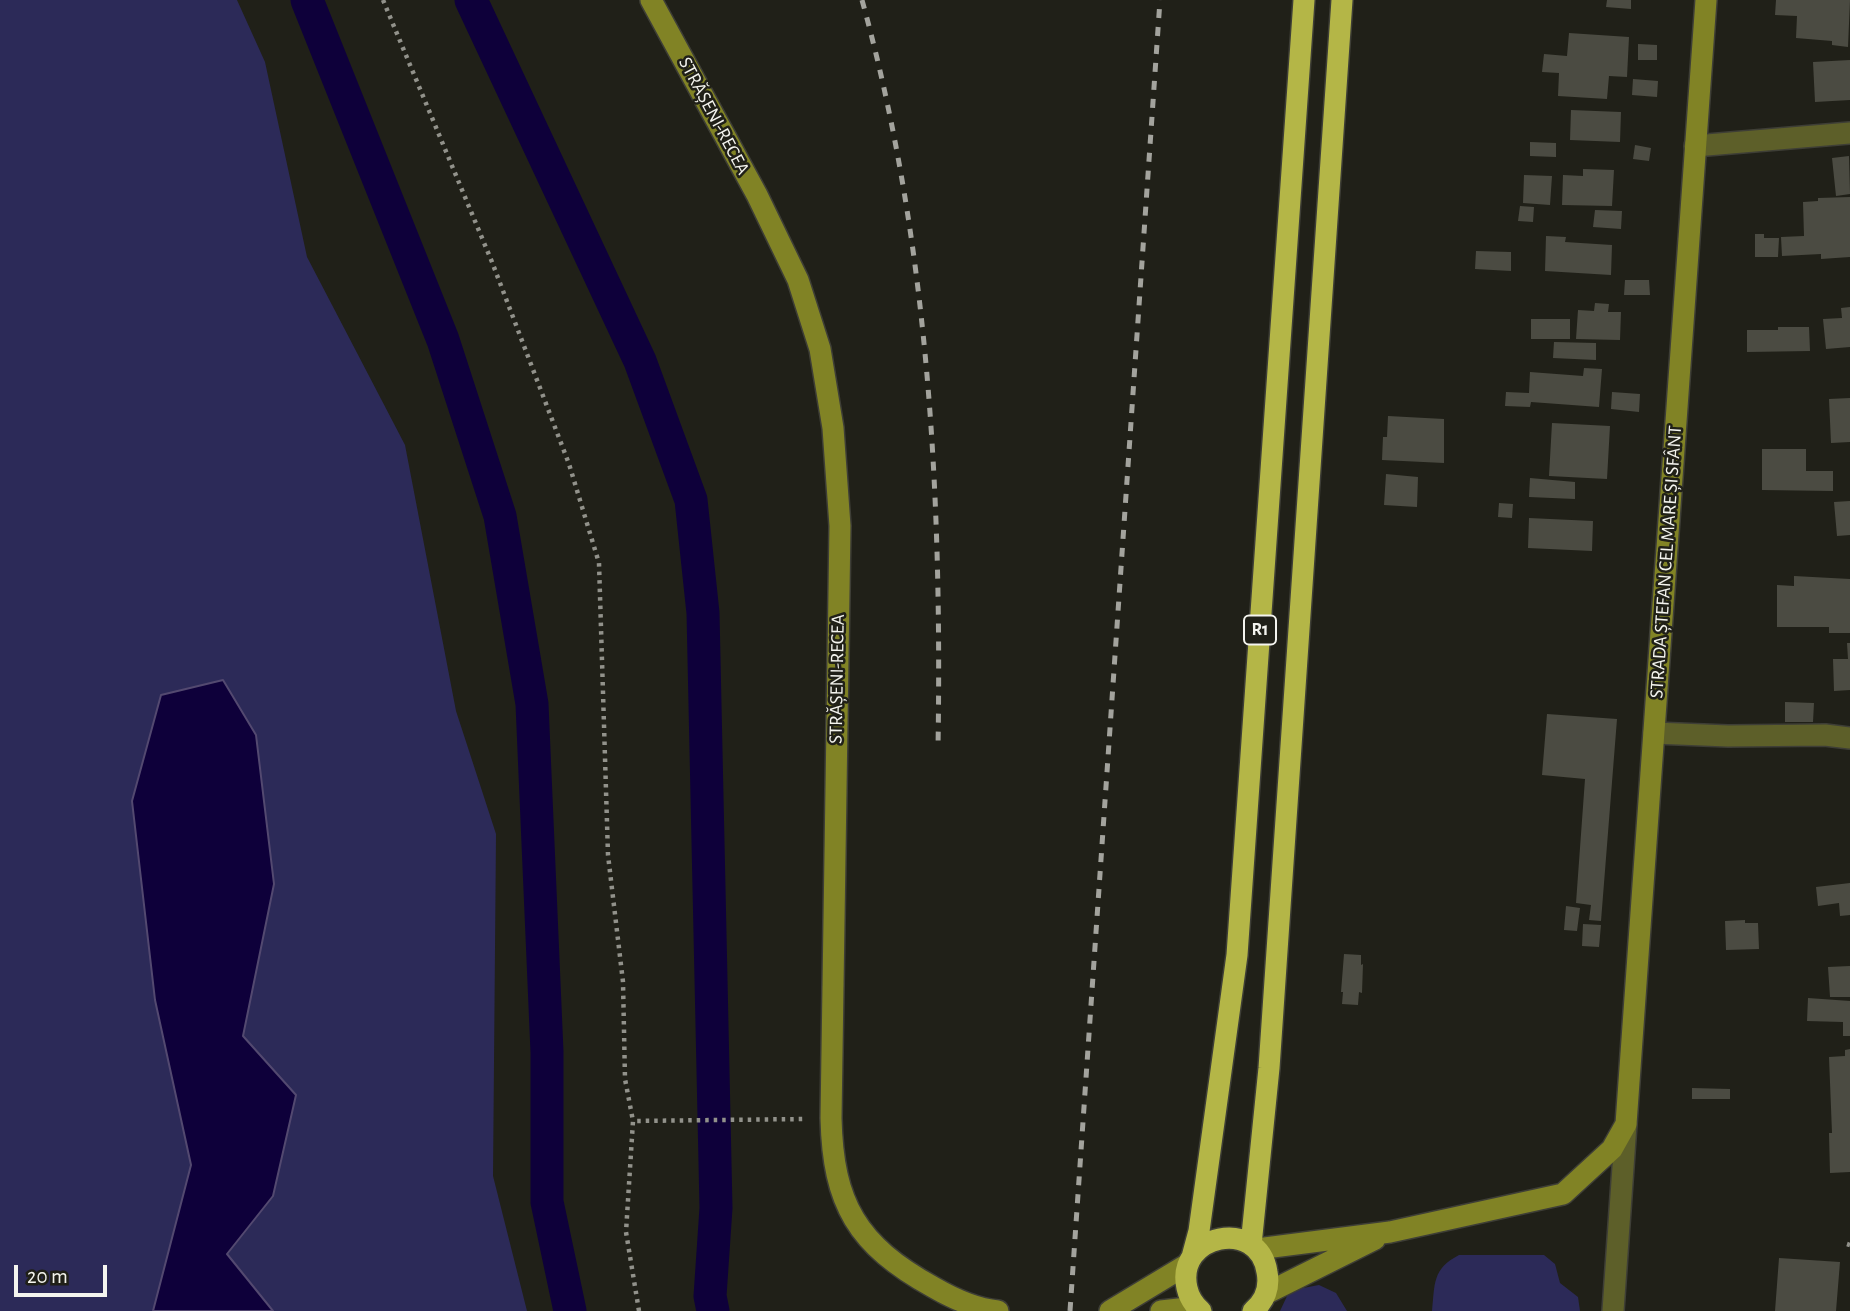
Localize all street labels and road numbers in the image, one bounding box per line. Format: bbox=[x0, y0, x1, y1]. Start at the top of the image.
street label: STRĂȘENI-RECEA bbox=[673, 53, 755, 179]
street label: STRADA ȘTEFAN CEL MARE ȘI SFÂNT bbox=[1645, 425, 1687, 699]
street label: STRĂȘENI-RECEA bbox=[824, 614, 850, 744]
road number: R1 bbox=[1244, 616, 1276, 644]

